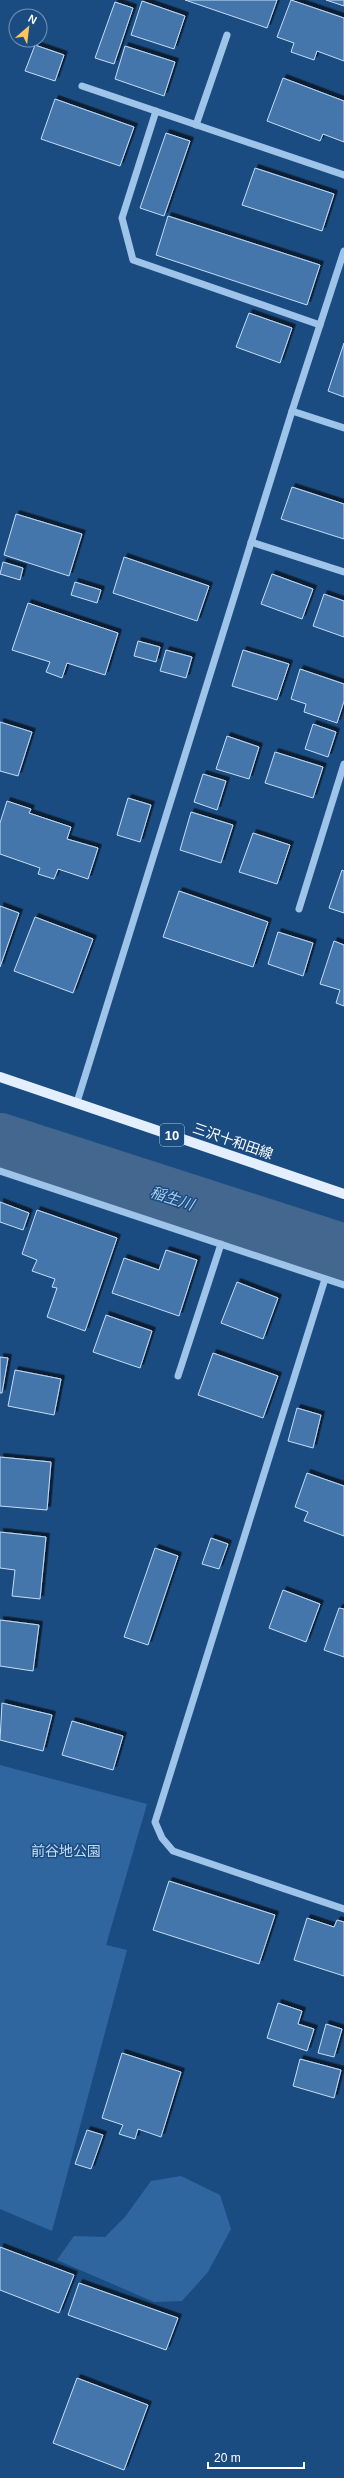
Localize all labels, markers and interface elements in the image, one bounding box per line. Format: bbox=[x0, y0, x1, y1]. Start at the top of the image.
north arrow bbox=[8, 8, 48, 48]
text: N bbox=[26, 12, 39, 26]
street label: 三沢十和田線 bbox=[191, 1120, 275, 1162]
road number: 10 bbox=[160, 1124, 184, 1146]
water label: 稲生川 bbox=[148, 1183, 198, 1214]
park label: 前谷地公園 bbox=[31, 1843, 101, 1859]
scale bar bbox=[208, 2444, 304, 2470]
text: 20 m bbox=[214, 2451, 241, 2465]

